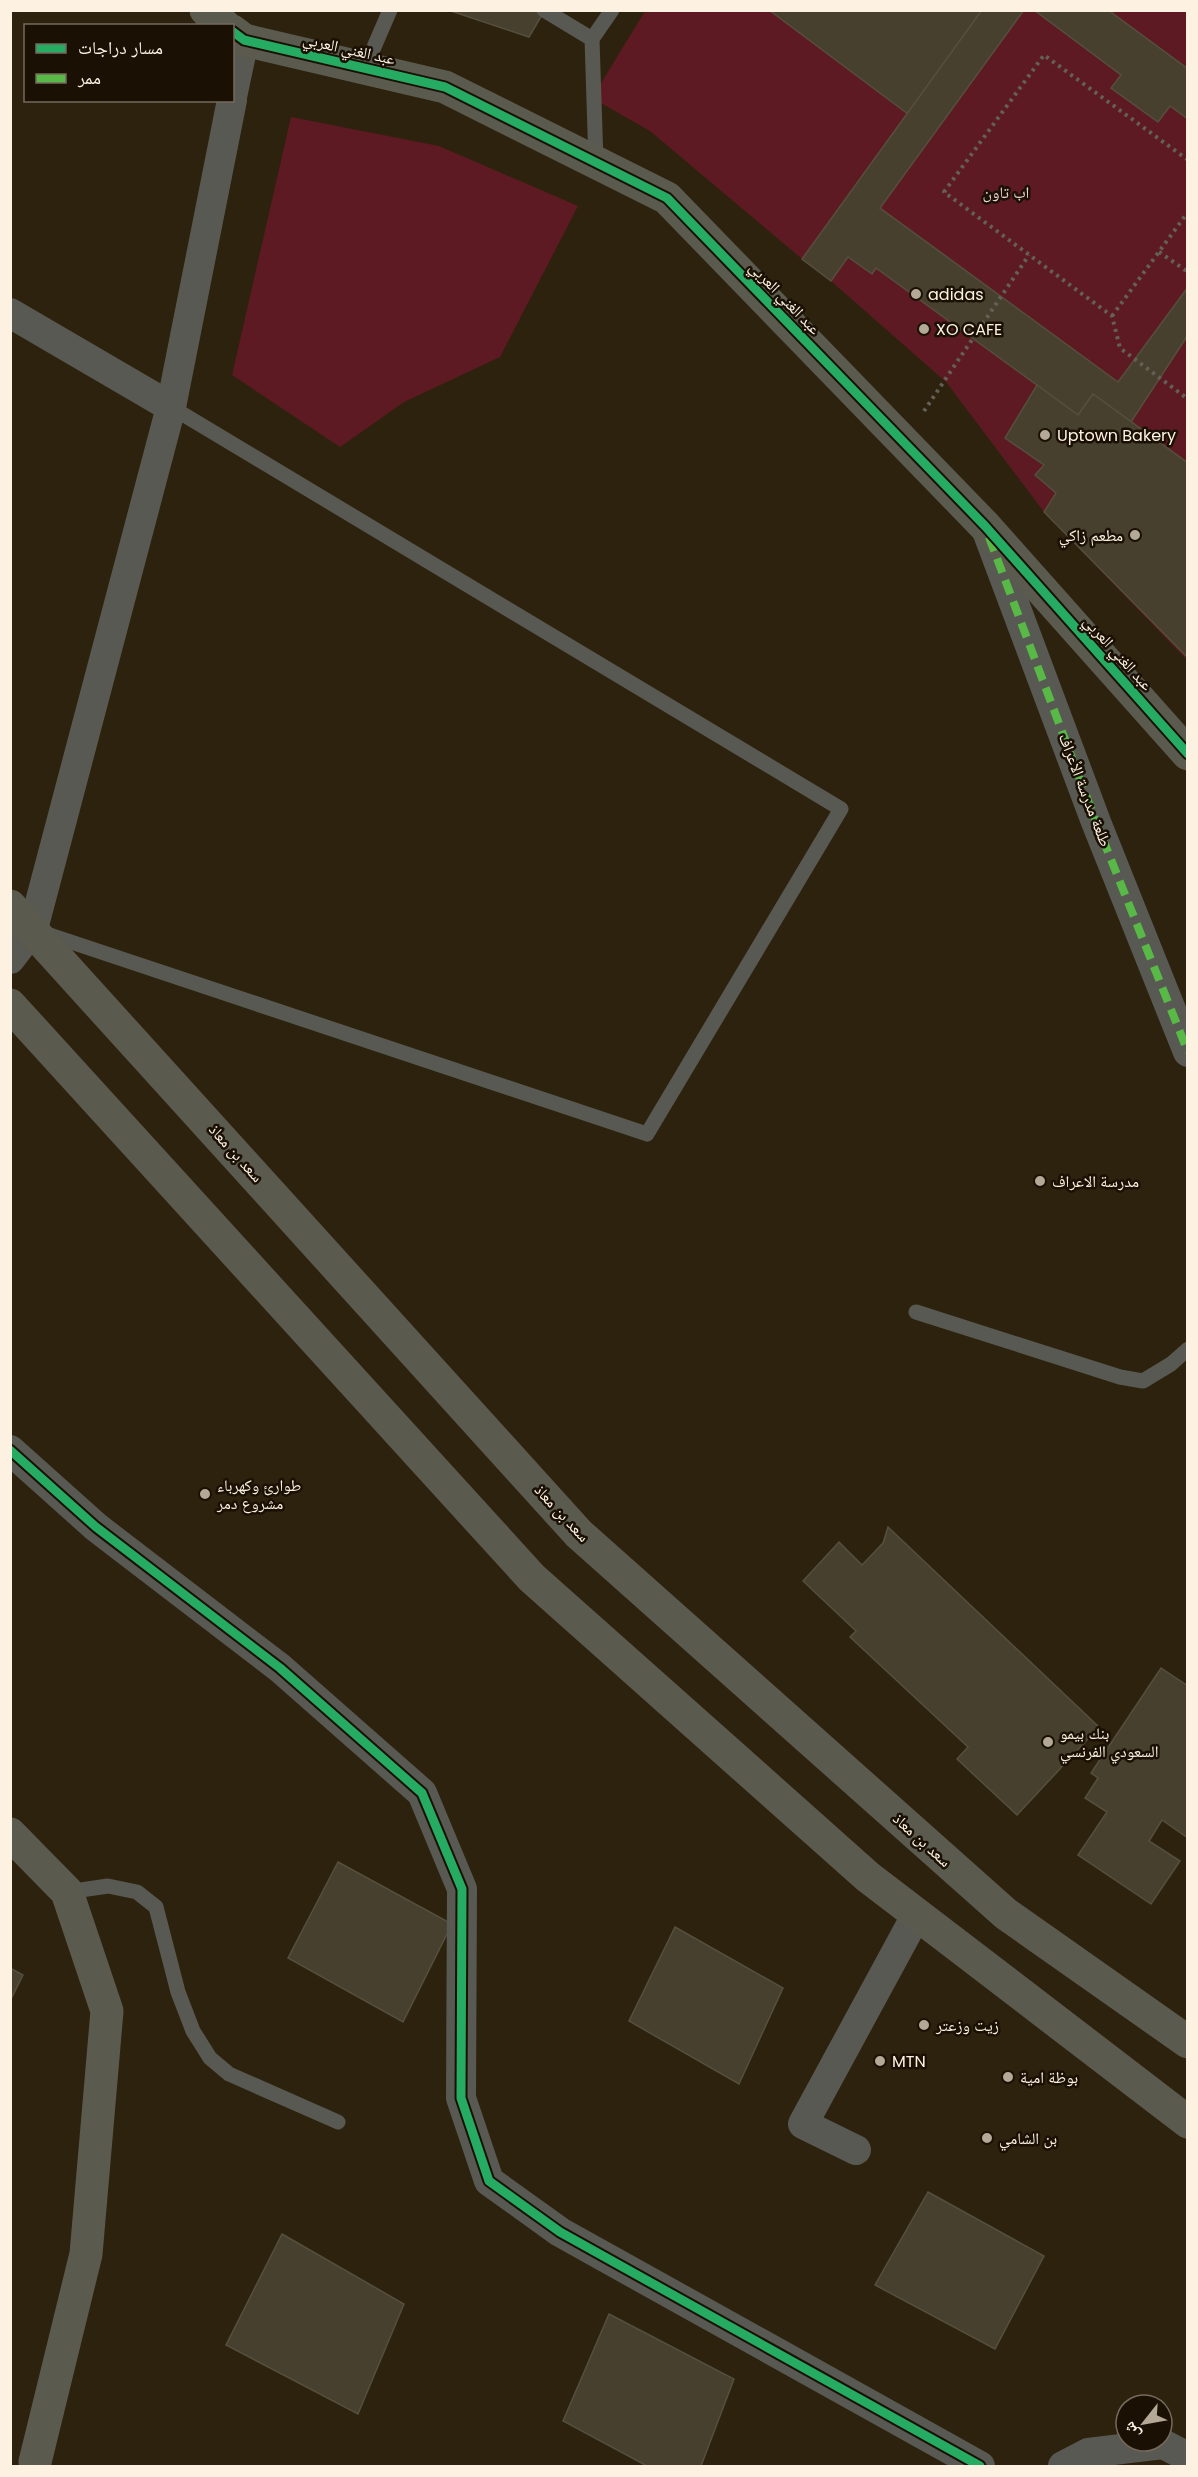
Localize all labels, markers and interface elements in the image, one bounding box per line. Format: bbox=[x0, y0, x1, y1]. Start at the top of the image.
legend bbox=[24, 24, 234, 102]
street label: عبد الغني العربي bbox=[300, 27, 397, 72]
text: مسار دراجات bbox=[78, 35, 163, 60]
text: ممر bbox=[77, 65, 101, 90]
park label: اب تاون bbox=[983, 181, 1029, 204]
street label: عبد الغني العربي bbox=[743, 256, 826, 341]
place label: adidas bbox=[928, 283, 984, 306]
marker: adidas bbox=[909, 287, 923, 301]
place label: XO CAFE bbox=[936, 318, 1002, 341]
marker: XO CAFE bbox=[917, 322, 931, 336]
place label: Uptown Bakery bbox=[1057, 424, 1176, 447]
marker: Uptown Bakery bbox=[1038, 428, 1052, 442]
place label: مطعم زاكي bbox=[1059, 524, 1123, 548]
marker: مطعم زاكي bbox=[1128, 528, 1142, 542]
street label: عبد الغني العربي bbox=[1077, 610, 1158, 696]
street label: طلعة مدرسة الأعراف bbox=[1053, 730, 1117, 850]
street label: سعد بن معاذ bbox=[203, 1119, 269, 1187]
place label: مدرسة الاعراف bbox=[1052, 1170, 1139, 1193]
marker: مدرسة الاعراف bbox=[1033, 1174, 1047, 1188]
place label: طوارئ وكهرباء مشروع دمر bbox=[216, 1474, 301, 1515]
street label: سعد بن معاذ bbox=[529, 1479, 595, 1547]
marker: طوارئ وكهرباء مشروع دمر bbox=[198, 1487, 212, 1501]
place label: بنك بيمو السعودي الفرنسي bbox=[1060, 1722, 1159, 1764]
marker: بنك بيمو السعودي الفرنسي bbox=[1041, 1735, 1055, 1749]
street label: سعد بن معاذ bbox=[888, 1807, 956, 1873]
place label: زيت وزعتر bbox=[935, 2014, 999, 2037]
marker: زيت وزعتر bbox=[917, 2018, 931, 2032]
place label: MTN bbox=[892, 2050, 926, 2073]
marker: MTN bbox=[873, 2054, 887, 2068]
place label: بوظة امية bbox=[1020, 2066, 1078, 2089]
marker: بوظة امية bbox=[1001, 2070, 1015, 2084]
place label: بن الشامي bbox=[999, 2127, 1057, 2151]
marker: بن الشامي bbox=[980, 2131, 994, 2145]
north arrow bbox=[1114, 2393, 1174, 2453]
text: ش bbox=[1117, 2417, 1146, 2444]

